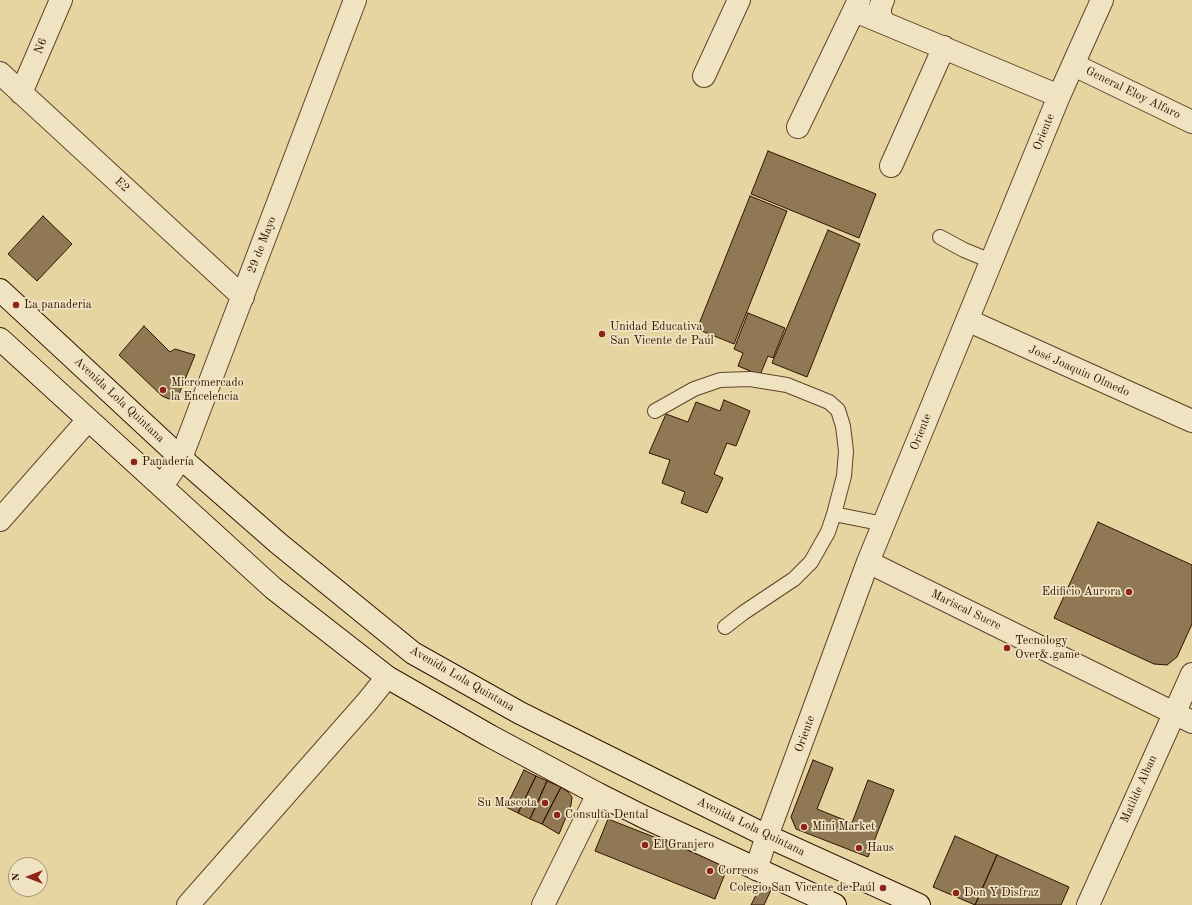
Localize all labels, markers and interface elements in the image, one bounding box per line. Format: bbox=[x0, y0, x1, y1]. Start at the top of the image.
street label: N6 bbox=[31, 36, 51, 56]
street label: General Eloy Alfaro bbox=[1083, 64, 1183, 122]
street label: Oriente bbox=[1030, 112, 1058, 152]
street label: E2 bbox=[112, 175, 132, 195]
street label: 29 de Mayo bbox=[245, 214, 279, 276]
place label: La panaderia bbox=[24, 298, 92, 312]
marker: La panaderia bbox=[11, 300, 21, 310]
place label: Unidad Educativa San Vicente de Paúl bbox=[610, 320, 714, 348]
marker: Unidad Educativa San Vicente de Paúl bbox=[597, 329, 607, 339]
street label: José Joaquin Olmedo bbox=[1026, 342, 1132, 400]
street label: Avenida Lola Quintana bbox=[71, 354, 167, 446]
place label: Micromercado la Encelencia bbox=[171, 376, 244, 404]
marker: Micromercado la Encelencia bbox=[158, 385, 168, 395]
street label: Oriente bbox=[907, 412, 935, 452]
place label: Panadería bbox=[142, 455, 194, 469]
marker: Panadería bbox=[129, 457, 139, 467]
place label: Edificio Aurora bbox=[1042, 585, 1121, 599]
street label: Mariscal Sucre bbox=[928, 587, 1004, 633]
marker: Edificio Aurora bbox=[1124, 587, 1134, 597]
place label: Tecnology Over&.game bbox=[1015, 634, 1080, 662]
street label: Avenida Lola Quintana bbox=[407, 643, 517, 715]
marker: Tecnology Over&.game bbox=[1002, 643, 1012, 653]
street label: Oriente bbox=[792, 714, 818, 754]
street label: Matilde Alban bbox=[1118, 753, 1160, 825]
street label: Avenida Lola Quintana bbox=[695, 795, 807, 859]
place label: Su Mascota bbox=[477, 796, 537, 810]
marker: Su Mascota bbox=[540, 798, 550, 808]
place label: Consulta Dental bbox=[565, 808, 649, 822]
marker: Consulta Dental bbox=[552, 810, 562, 820]
place label: Mini Market bbox=[812, 820, 875, 834]
marker: Mini Market bbox=[799, 822, 809, 832]
place label: El Granjero bbox=[653, 838, 714, 852]
marker: El Granjero bbox=[640, 840, 650, 850]
place label: Haus bbox=[867, 841, 894, 855]
marker: Haus bbox=[854, 843, 864, 853]
north arrow bbox=[8, 857, 48, 897]
place label: Correos bbox=[718, 864, 759, 878]
marker: Correos bbox=[705, 866, 715, 876]
text: N bbox=[11, 873, 22, 881]
place label: Colegio San Vicente de Paúl bbox=[729, 881, 875, 895]
marker: Colegio San Vicente de Paúl bbox=[878, 883, 888, 893]
place label: Don Y Disfraz bbox=[964, 886, 1039, 900]
marker: Don Y Disfraz bbox=[951, 888, 961, 898]

